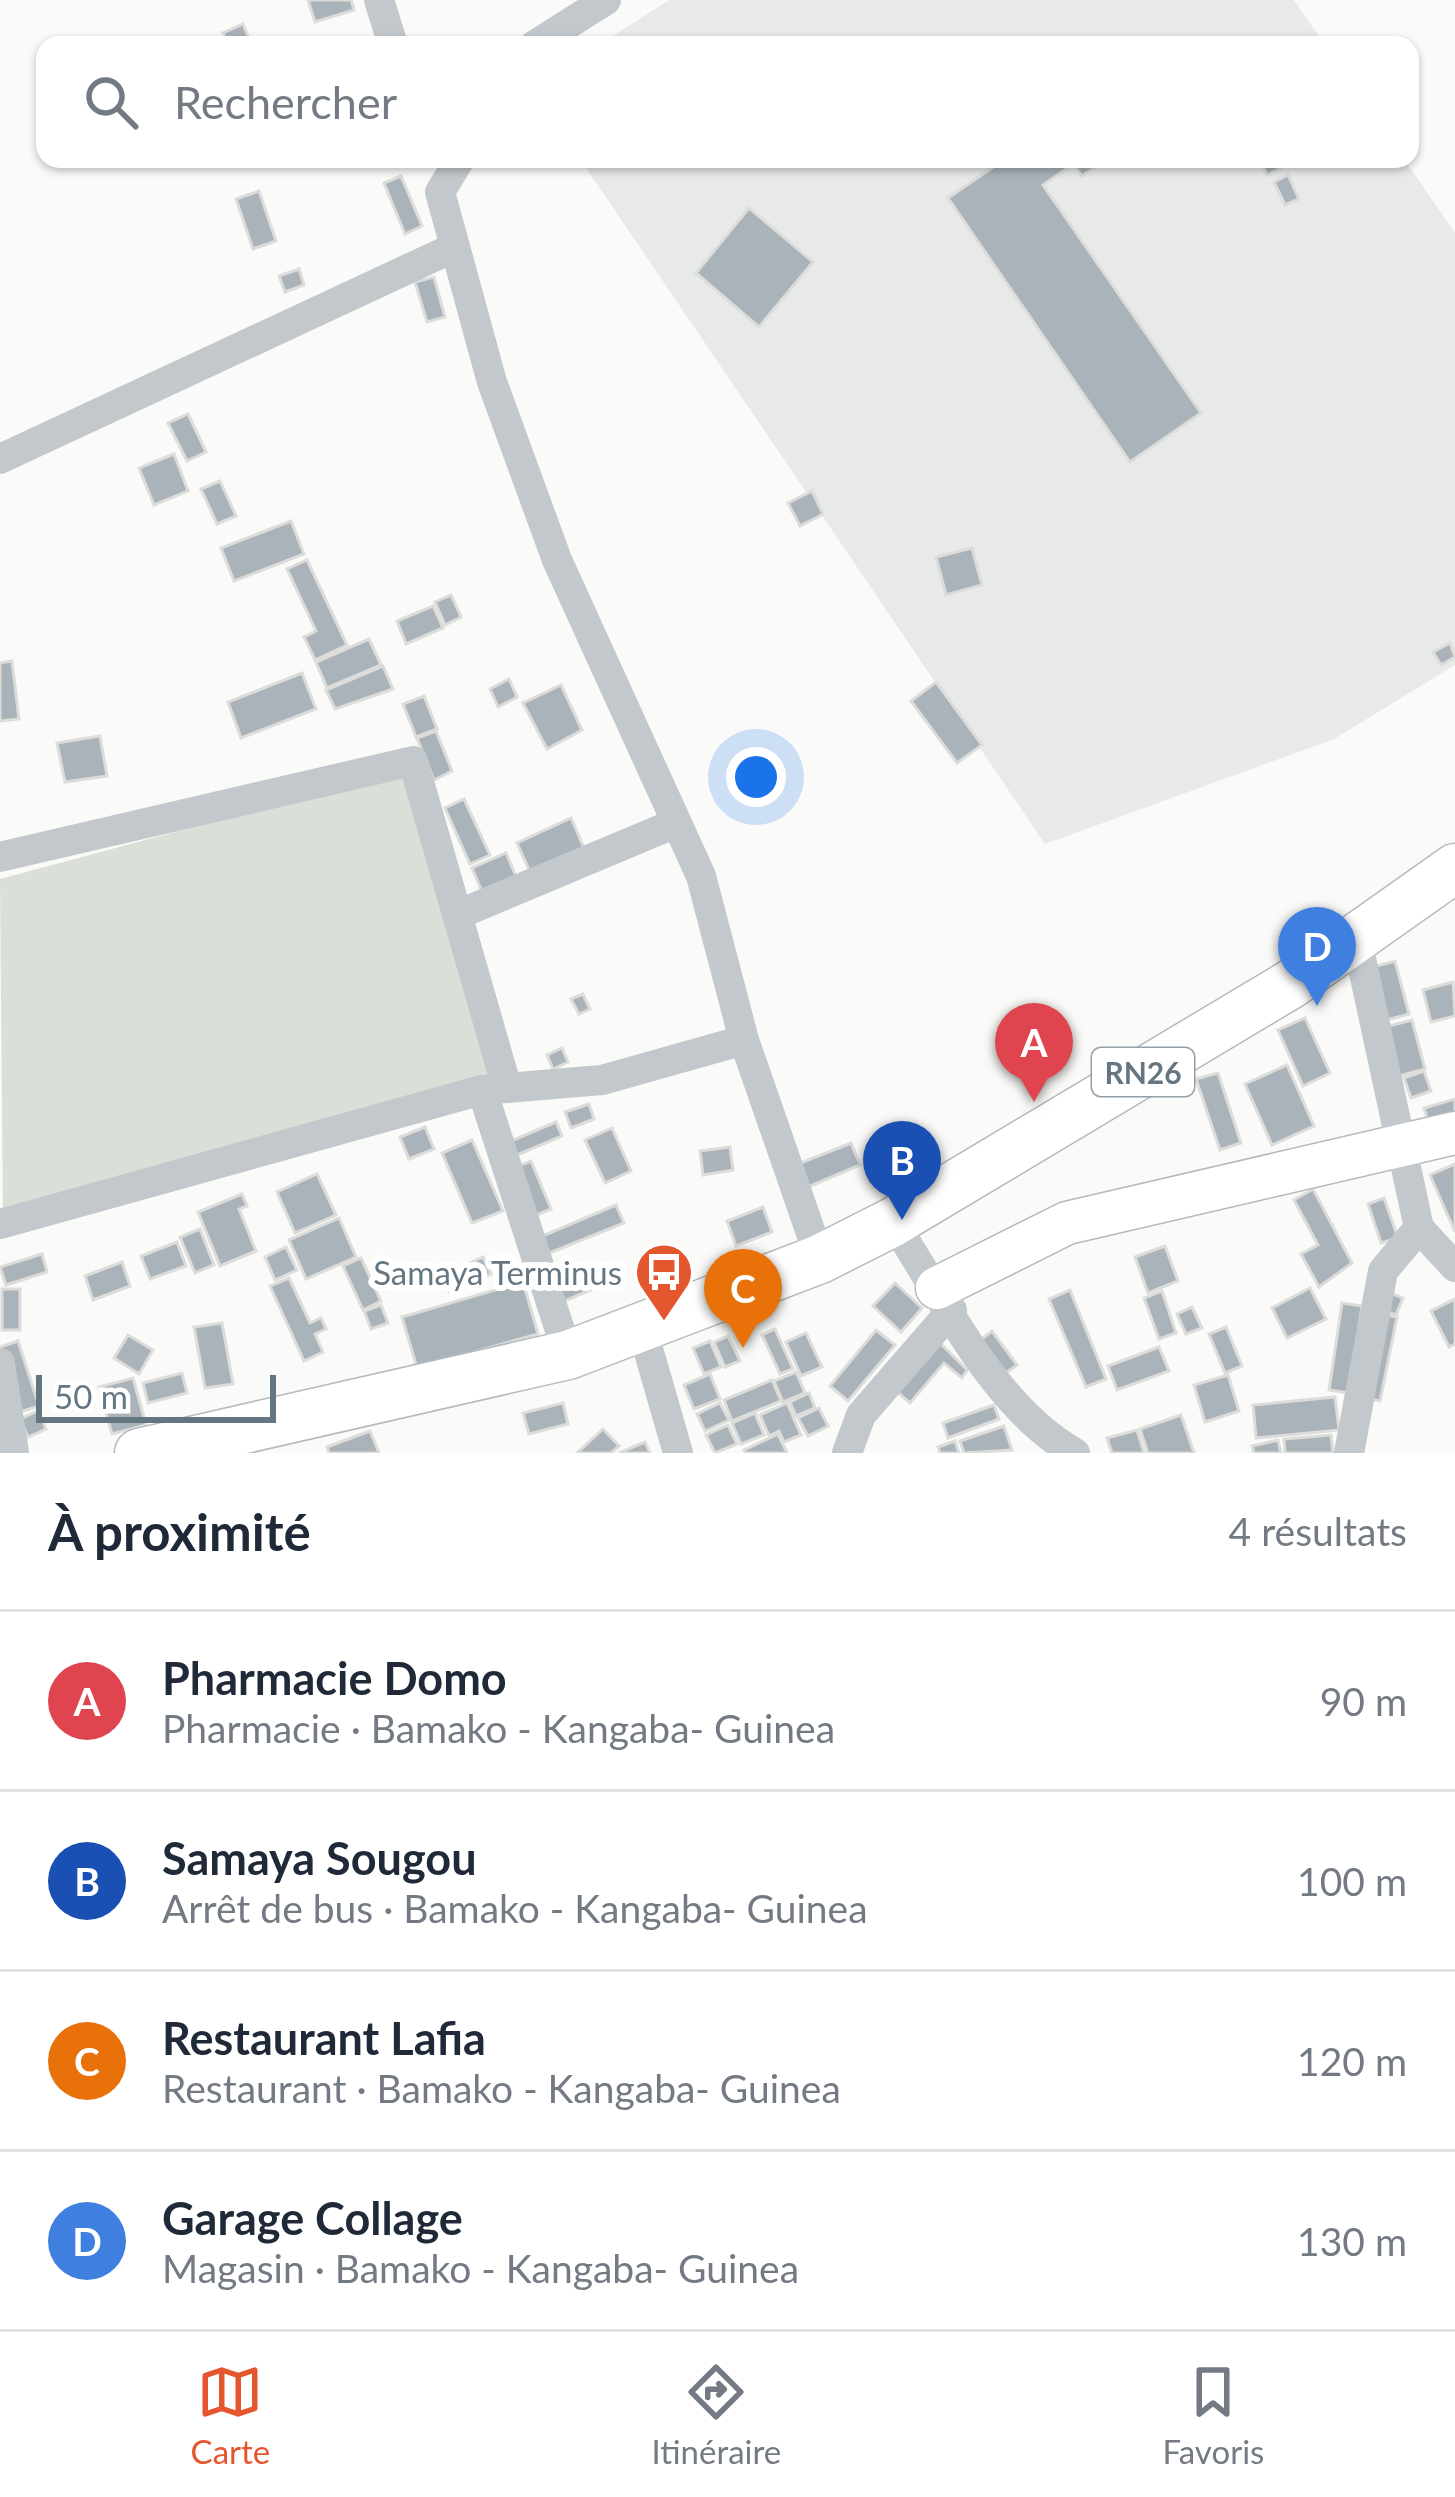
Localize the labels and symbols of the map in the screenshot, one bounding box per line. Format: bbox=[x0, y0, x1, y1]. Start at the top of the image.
your location bbox=[726, 747, 786, 807]
pin: D bbox=[1278, 907, 1356, 1006]
pin: A bbox=[995, 1003, 1073, 1102]
road number: RN26 bbox=[1092, 1048, 1194, 1096]
pin: B bbox=[863, 1121, 941, 1220]
bus stop icon: Samaya Terminus bbox=[633, 1241, 695, 1323]
pin: C bbox=[704, 1249, 782, 1348]
place label: Samaya Terminus bbox=[373, 1252, 622, 1292]
scale bar bbox=[36, 1369, 276, 1422]

